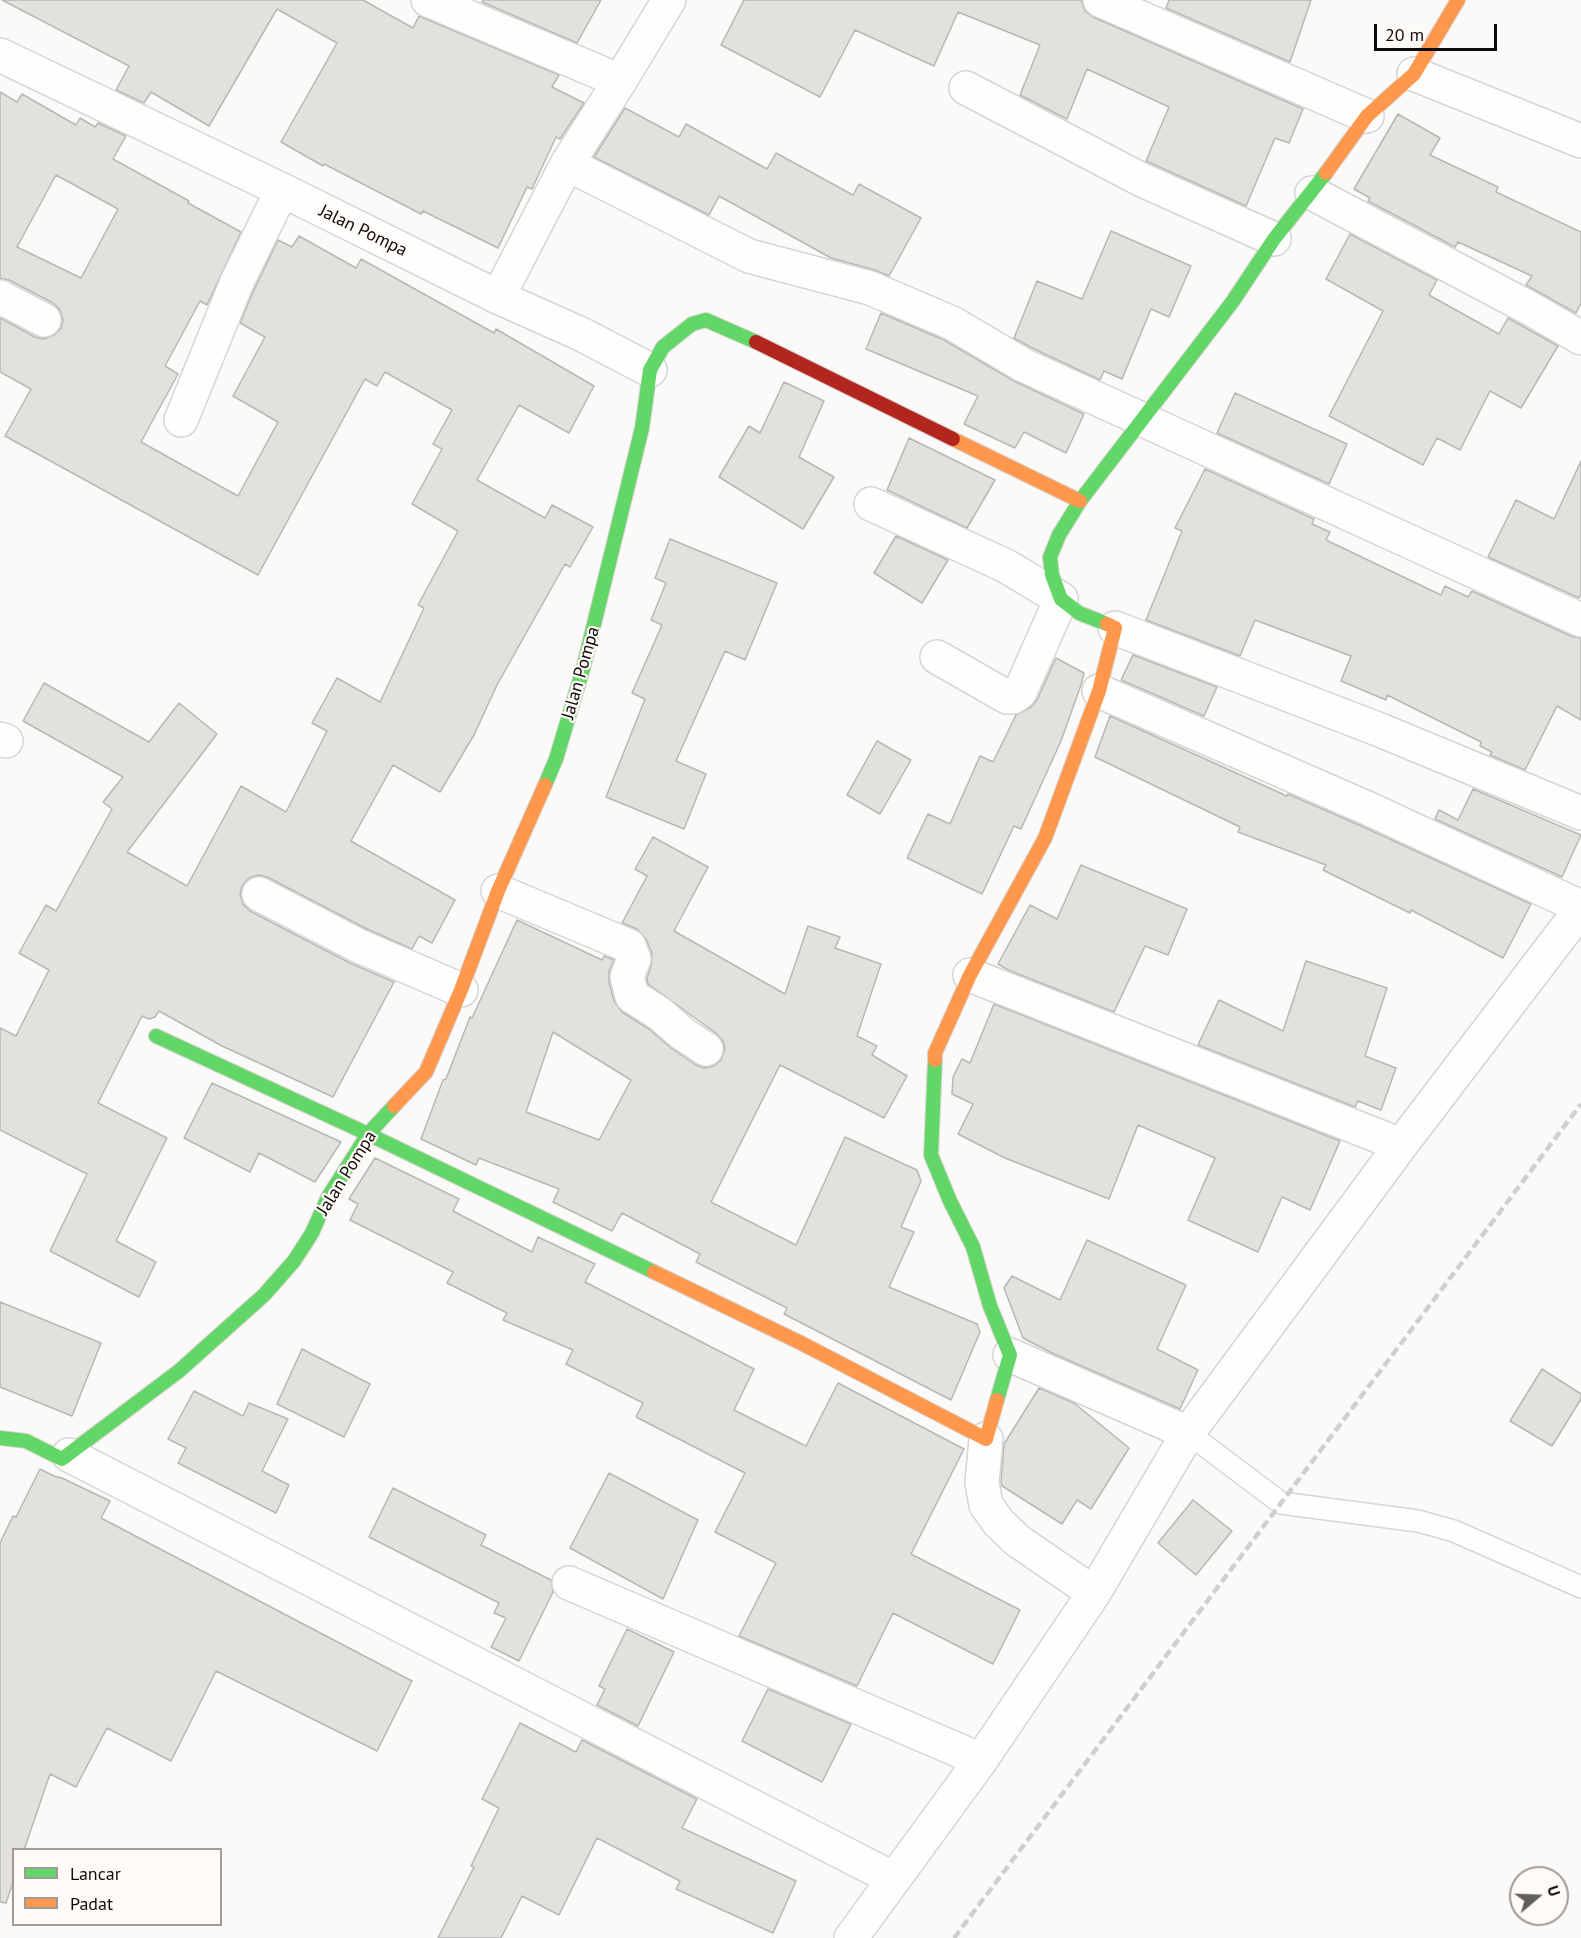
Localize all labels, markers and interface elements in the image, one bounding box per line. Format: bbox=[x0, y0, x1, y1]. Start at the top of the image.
scale bar bbox=[1377, 12, 1500, 50]
text: 20 m bbox=[1385, 23, 1424, 46]
street label: Jalan Pompa bbox=[315, 200, 411, 262]
street label: Jalan Pompa bbox=[557, 624, 605, 722]
street label: Jalan Pompa bbox=[313, 1127, 381, 1219]
legend bbox=[12, 1848, 222, 1926]
text: Lancar bbox=[70, 1862, 121, 1885]
north arrow bbox=[1509, 1866, 1569, 1926]
text: U bbox=[1543, 1883, 1565, 1899]
text: Padat bbox=[70, 1892, 113, 1915]

